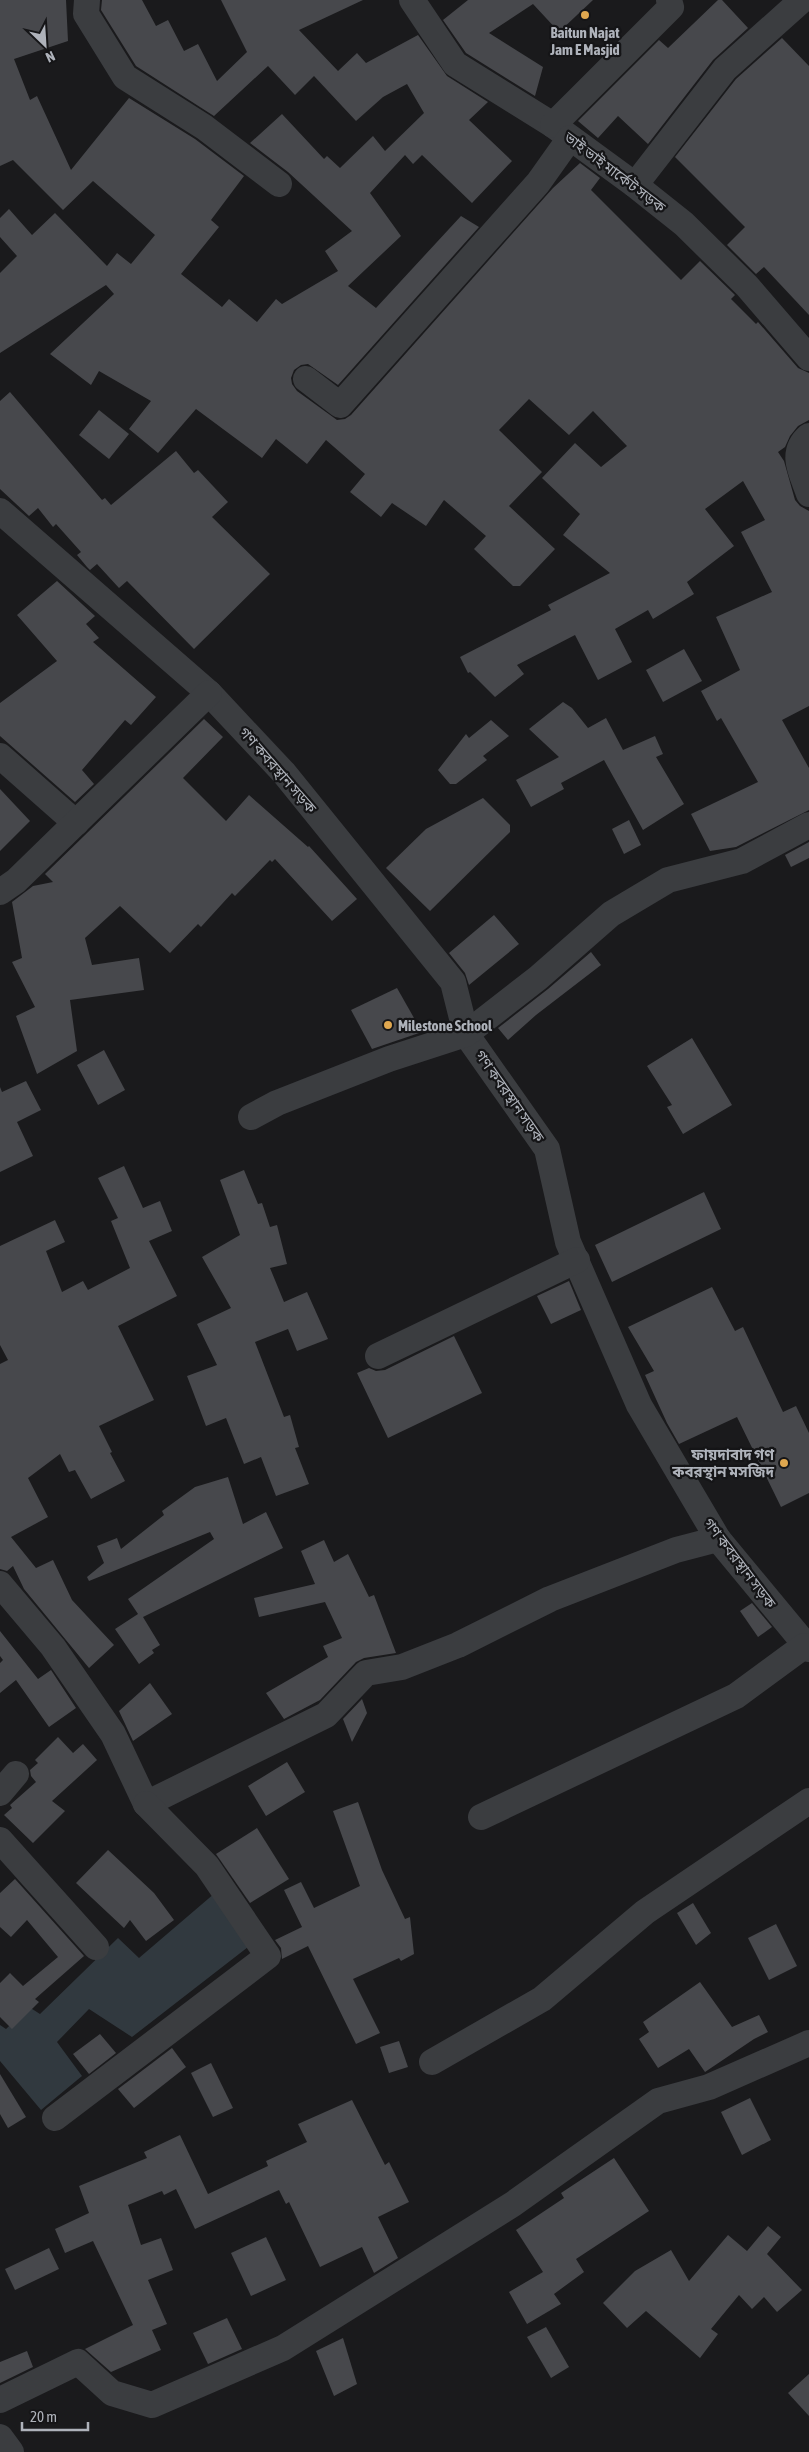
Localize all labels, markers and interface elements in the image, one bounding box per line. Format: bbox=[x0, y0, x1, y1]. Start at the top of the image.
marker: Baitun Najat Jam E Masjid bbox=[579, 9, 591, 21]
north arrow bbox=[20, 20, 70, 70]
place label: Baitun Najat Jam E Masjid bbox=[549, 24, 620, 58]
text: N bbox=[43, 48, 58, 66]
street label: ভাই ভাই মার্কেট সড়ক bbox=[560, 128, 670, 216]
street label: গণ কবরস্থান সড়ক bbox=[236, 724, 321, 817]
place label: Milestone School bbox=[398, 1017, 493, 1034]
marker: Milestone School bbox=[382, 1019, 394, 1031]
street label: গণ কবরস্থান সড়ক bbox=[472, 1047, 549, 1146]
place label: ফায়দাবাদ গণ কবরস্থান মসজিদ bbox=[671, 1446, 774, 1480]
marker: ফায়দাবাদ গণ কবরস্থান মসজিদ bbox=[778, 1457, 790, 1469]
street label: গণ কবরস্থান সড়ক bbox=[700, 1515, 780, 1612]
scale bar bbox=[22, 2400, 89, 2432]
text: 20 m bbox=[30, 2408, 57, 2425]

